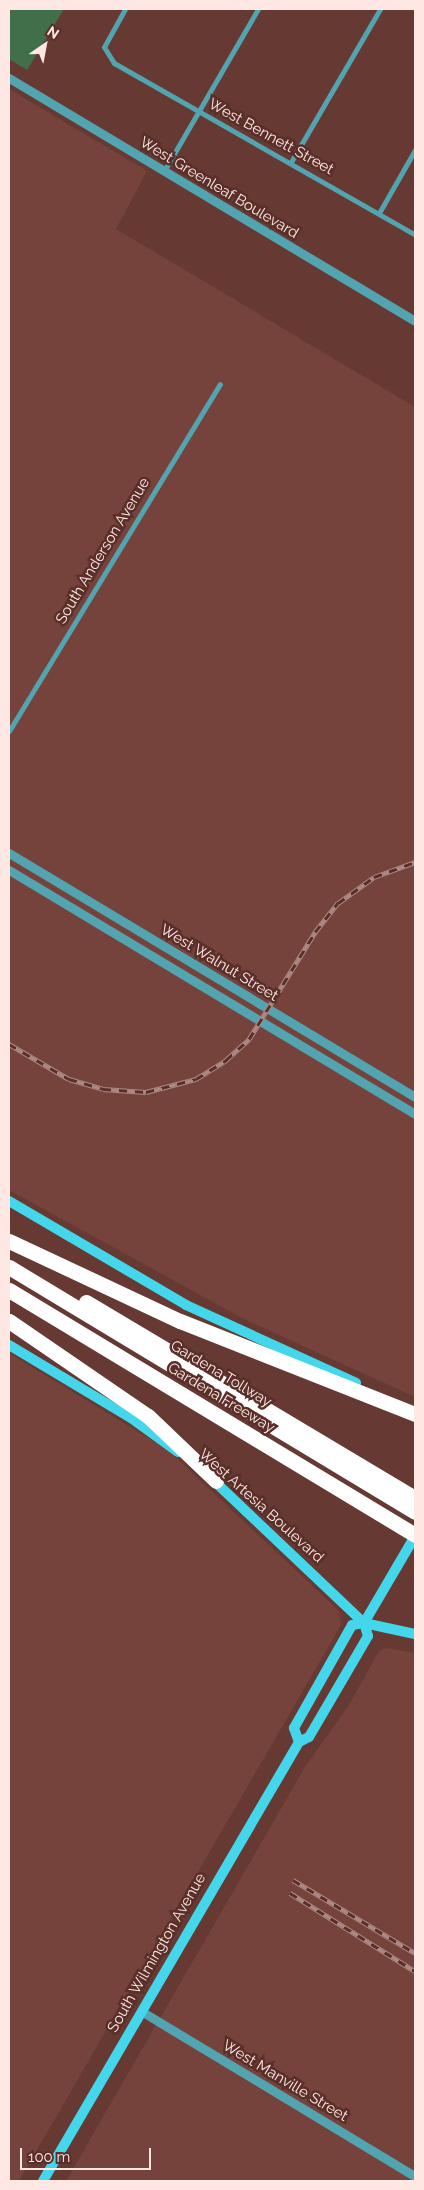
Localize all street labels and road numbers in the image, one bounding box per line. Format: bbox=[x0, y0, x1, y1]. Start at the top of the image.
street label: West Bennett Street bbox=[205, 95, 337, 179]
street label: West Greenleaf Boulevard bbox=[136, 133, 302, 243]
street label: South Anderson Avenue bbox=[52, 474, 154, 628]
street label: West Walnut Street bbox=[157, 921, 281, 1005]
street label: Gardena Tollway bbox=[167, 1337, 275, 1411]
street label: Gardena Freeway bbox=[164, 1359, 278, 1437]
street label: West Artesia Boulevard bbox=[195, 1445, 327, 1567]
street label: South Wilmington Avenue bbox=[104, 1870, 210, 2036]
street label: West Manville Street bbox=[219, 2036, 351, 2126]

